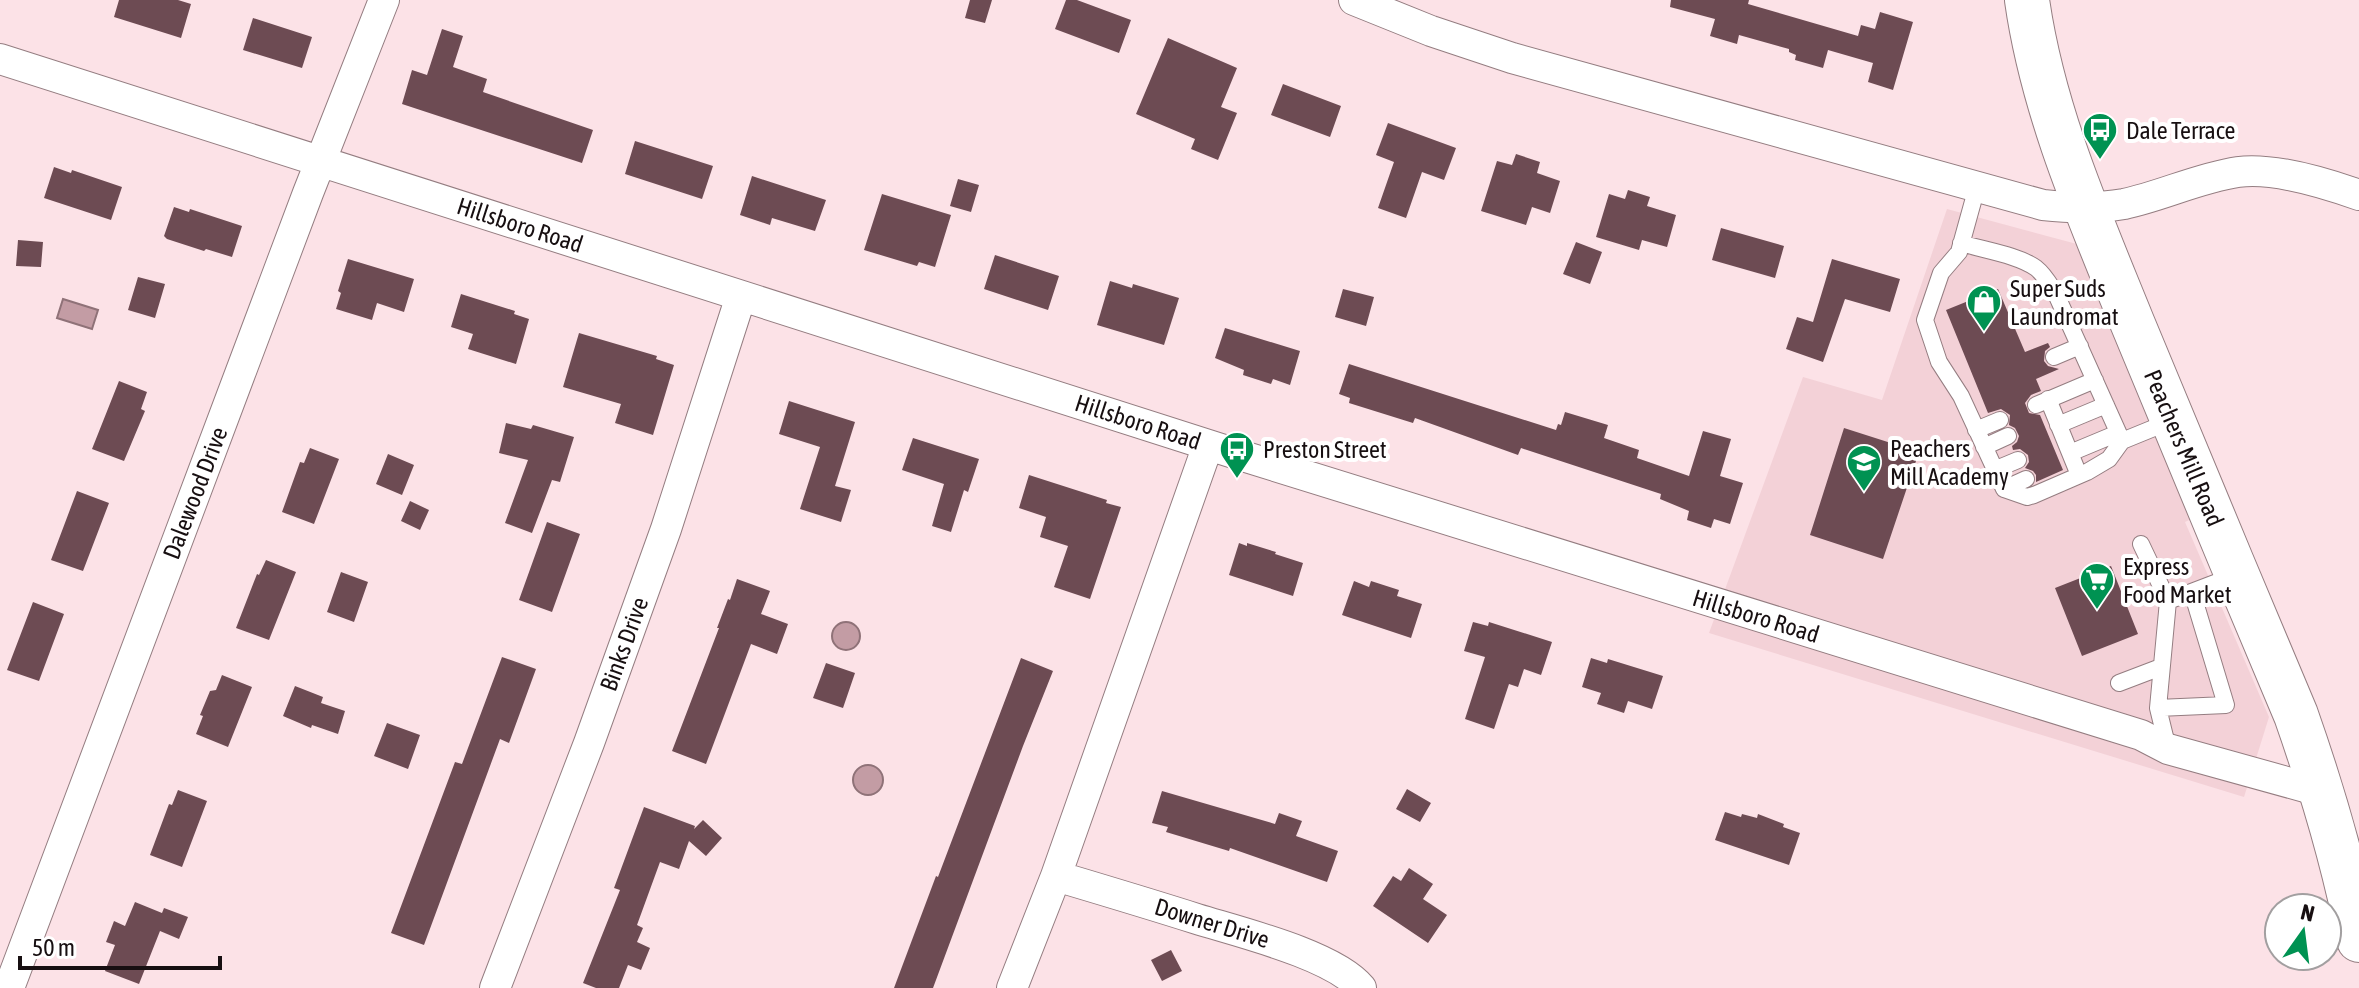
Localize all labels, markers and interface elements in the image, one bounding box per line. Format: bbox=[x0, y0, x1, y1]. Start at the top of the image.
bus stop icon: Dale Terrace bbox=[2081, 111, 2119, 161]
place label: Dale Terrace bbox=[2126, 117, 2236, 144]
street label: Hillsboro Road bbox=[454, 192, 586, 258]
place label: Super Suds Laundromat bbox=[2010, 275, 2119, 330]
shop icon: Super Suds Laundromat bbox=[1965, 283, 2003, 333]
street label: Peachers Mill Road bbox=[2139, 366, 2229, 530]
street label: Hillsboro Road bbox=[1072, 389, 1204, 455]
street label: Dalewood Drive bbox=[157, 423, 233, 563]
bus stop icon: Preston Street bbox=[1218, 430, 1256, 480]
place label: Peachers Mill Academy bbox=[1890, 435, 2009, 490]
place label: Preston Street bbox=[1263, 436, 1387, 463]
school or university icon: Peachers Mill Academy bbox=[1845, 443, 1883, 493]
place label: Express Food Market bbox=[2123, 553, 2232, 608]
supermarket icon: Express Food Market bbox=[2078, 561, 2116, 611]
street label: Hillsboro Road bbox=[1690, 584, 1822, 648]
street label: Binks Drive bbox=[595, 594, 653, 694]
north arrow bbox=[2263, 892, 2343, 972]
street label: Downer Drive bbox=[1151, 893, 1273, 953]
text: N bbox=[2298, 898, 2317, 927]
scale bar bbox=[20, 920, 220, 970]
text: 50 m bbox=[32, 934, 75, 961]

